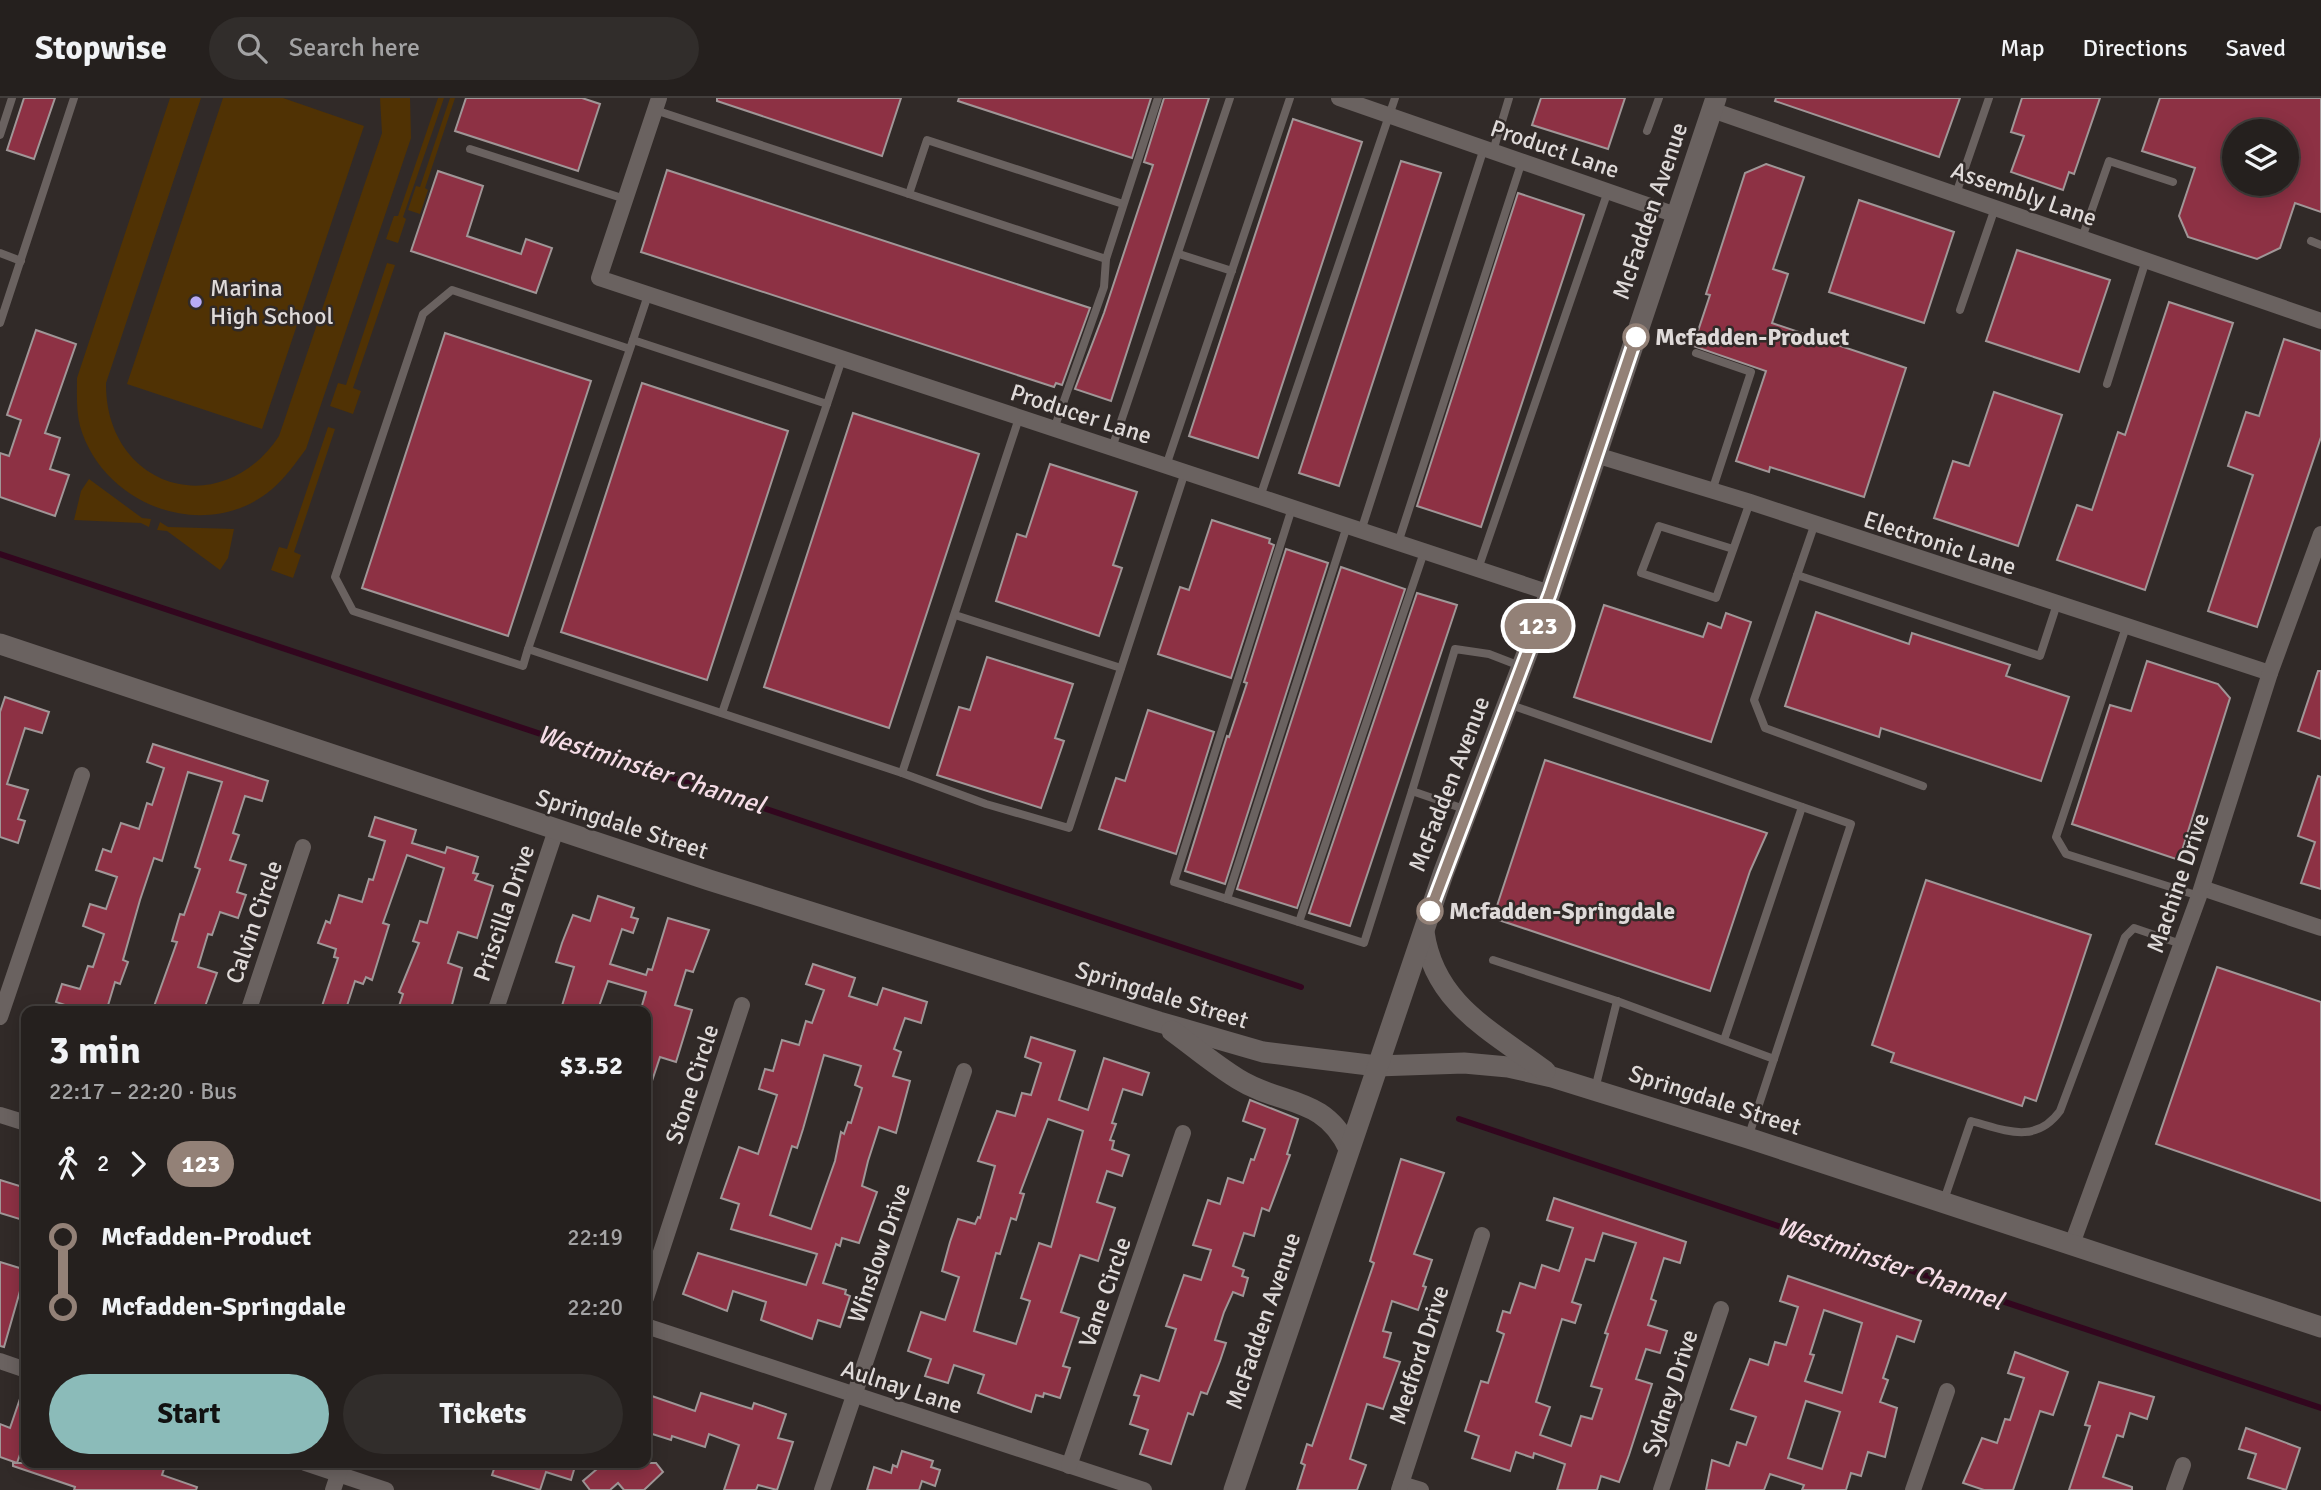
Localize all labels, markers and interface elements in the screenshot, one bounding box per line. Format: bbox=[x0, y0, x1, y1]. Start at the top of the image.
search box bbox=[209, 17, 699, 80]
text: Stopwise bbox=[35, 28, 167, 69]
icon: search bbox=[233, 29, 271, 67]
text: Search here bbox=[289, 32, 420, 64]
text: Map bbox=[2000, 33, 2045, 63]
text: Directions bbox=[2083, 33, 2188, 63]
text: Saved bbox=[2226, 33, 2286, 63]
street label: Product Lane bbox=[1487, 113, 1623, 185]
street label: McFadden Avenue bbox=[1606, 118, 1694, 304]
map controls bbox=[2222, 119, 2299, 196]
button: layers bbox=[2222, 119, 2299, 196]
street label: Assembly Lane bbox=[1947, 155, 2101, 233]
place label: Marina High School bbox=[210, 273, 333, 331]
marker: Marina High School bbox=[188, 294, 204, 310]
place label: Mcfadden-Product bbox=[1655, 322, 1849, 352]
marker: Mcfadden-Product bbox=[1623, 324, 1649, 350]
street label: Producer Lane bbox=[1007, 377, 1155, 451]
street label: Electronic Lane bbox=[1860, 504, 2020, 582]
line badge: 123 bbox=[1498, 603, 1578, 649]
text: 123 bbox=[1519, 611, 1557, 641]
street label: McFadden Avenue bbox=[1402, 692, 1496, 876]
water label: Westminster Channel bbox=[533, 718, 771, 823]
street label: Springdale Street bbox=[532, 782, 712, 866]
street label: Machine Drive bbox=[2140, 809, 2216, 957]
street label: Priscilla Drive bbox=[467, 841, 541, 985]
street label: Calvin Circle bbox=[219, 856, 289, 988]
place label: Mcfadden-Springdale bbox=[1449, 896, 1675, 926]
marker: Mcfadden-Springdale bbox=[1417, 898, 1443, 924]
street label: Springdale Street bbox=[1072, 954, 1252, 1036]
street label: Stone Circle bbox=[659, 1020, 725, 1148]
text: 3 min bbox=[49, 1027, 141, 1074]
text: $3.52 bbox=[559, 1050, 623, 1082]
street label: Springdale Street bbox=[1625, 1058, 1805, 1142]
text: 22:17 – 22:20 · Bus bbox=[49, 1077, 237, 1106]
icon: walk bbox=[49, 1145, 87, 1183]
icon: forward bbox=[119, 1145, 157, 1183]
text: 2 bbox=[97, 1149, 109, 1178]
text: 123 bbox=[181, 1149, 220, 1179]
street label: Winslow Drive bbox=[841, 1179, 917, 1327]
water label: Westminster Channel bbox=[1773, 1210, 2010, 1318]
text: Mcfadden-Product bbox=[101, 1221, 311, 1253]
text: 22:19 bbox=[567, 1223, 623, 1252]
street label: McFadden Avenue bbox=[1219, 1228, 1307, 1414]
street label: Vane Circle bbox=[1072, 1233, 1138, 1351]
street label: Medford Drive bbox=[1382, 1282, 1456, 1428]
text: Mcfadden-Springdale bbox=[101, 1291, 346, 1323]
text: 22:20 bbox=[567, 1293, 623, 1322]
street label: Sydney Drive bbox=[1635, 1326, 1705, 1460]
street label: Aulnay Lane bbox=[838, 1353, 966, 1421]
button: Start bbox=[49, 1374, 329, 1454]
button: Tickets bbox=[343, 1374, 623, 1454]

